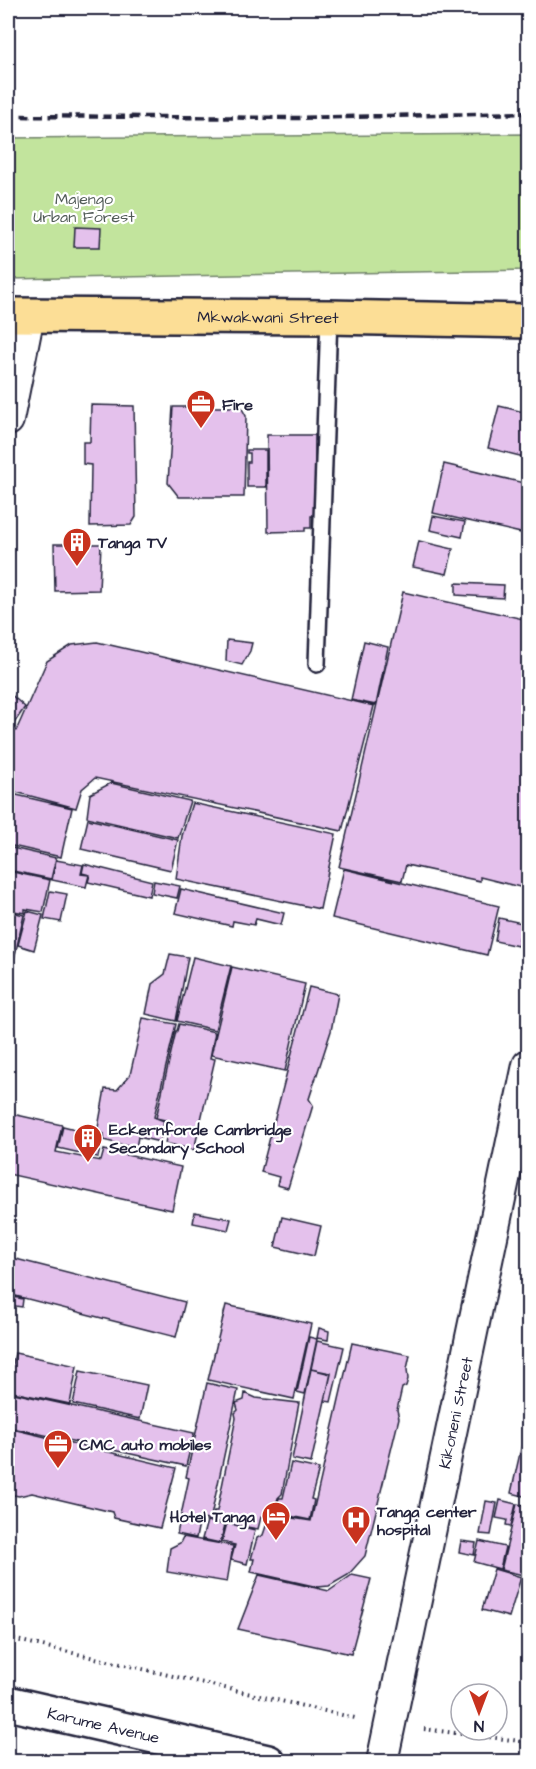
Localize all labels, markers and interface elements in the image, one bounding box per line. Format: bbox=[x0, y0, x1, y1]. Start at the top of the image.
park label: Majengo Urban Forest bbox=[33, 188, 135, 228]
street label: Mkwakwani Street bbox=[197, 306, 339, 329]
office icon: Fire bbox=[185, 388, 217, 430]
place label: Fire bbox=[222, 394, 253, 416]
building icon: Tanga TV bbox=[61, 526, 93, 568]
place label: Tanga TV bbox=[97, 532, 168, 556]
place label: Eckernforde Cambridge Secondary School bbox=[108, 1119, 292, 1160]
building icon: Eckernforde Cambridge Secondary School bbox=[72, 1122, 104, 1164]
street label: Kikoneni Street bbox=[434, 1354, 479, 1471]
office icon: CMC auto mobiles bbox=[42, 1428, 74, 1470]
place label: CMC auto mobiles bbox=[79, 1434, 212, 1456]
hotel icon: Hotel Tanga bbox=[260, 1500, 292, 1542]
place label: Tanga center hospital bbox=[376, 1501, 477, 1541]
hospital icon: Tanga center hospital bbox=[340, 1504, 372, 1546]
place label: Hotel Tanga bbox=[170, 1506, 256, 1530]
north arrow bbox=[449, 1682, 509, 1742]
street label: Karume Avenue bbox=[45, 1702, 162, 1749]
text: N bbox=[474, 1715, 484, 1737]

